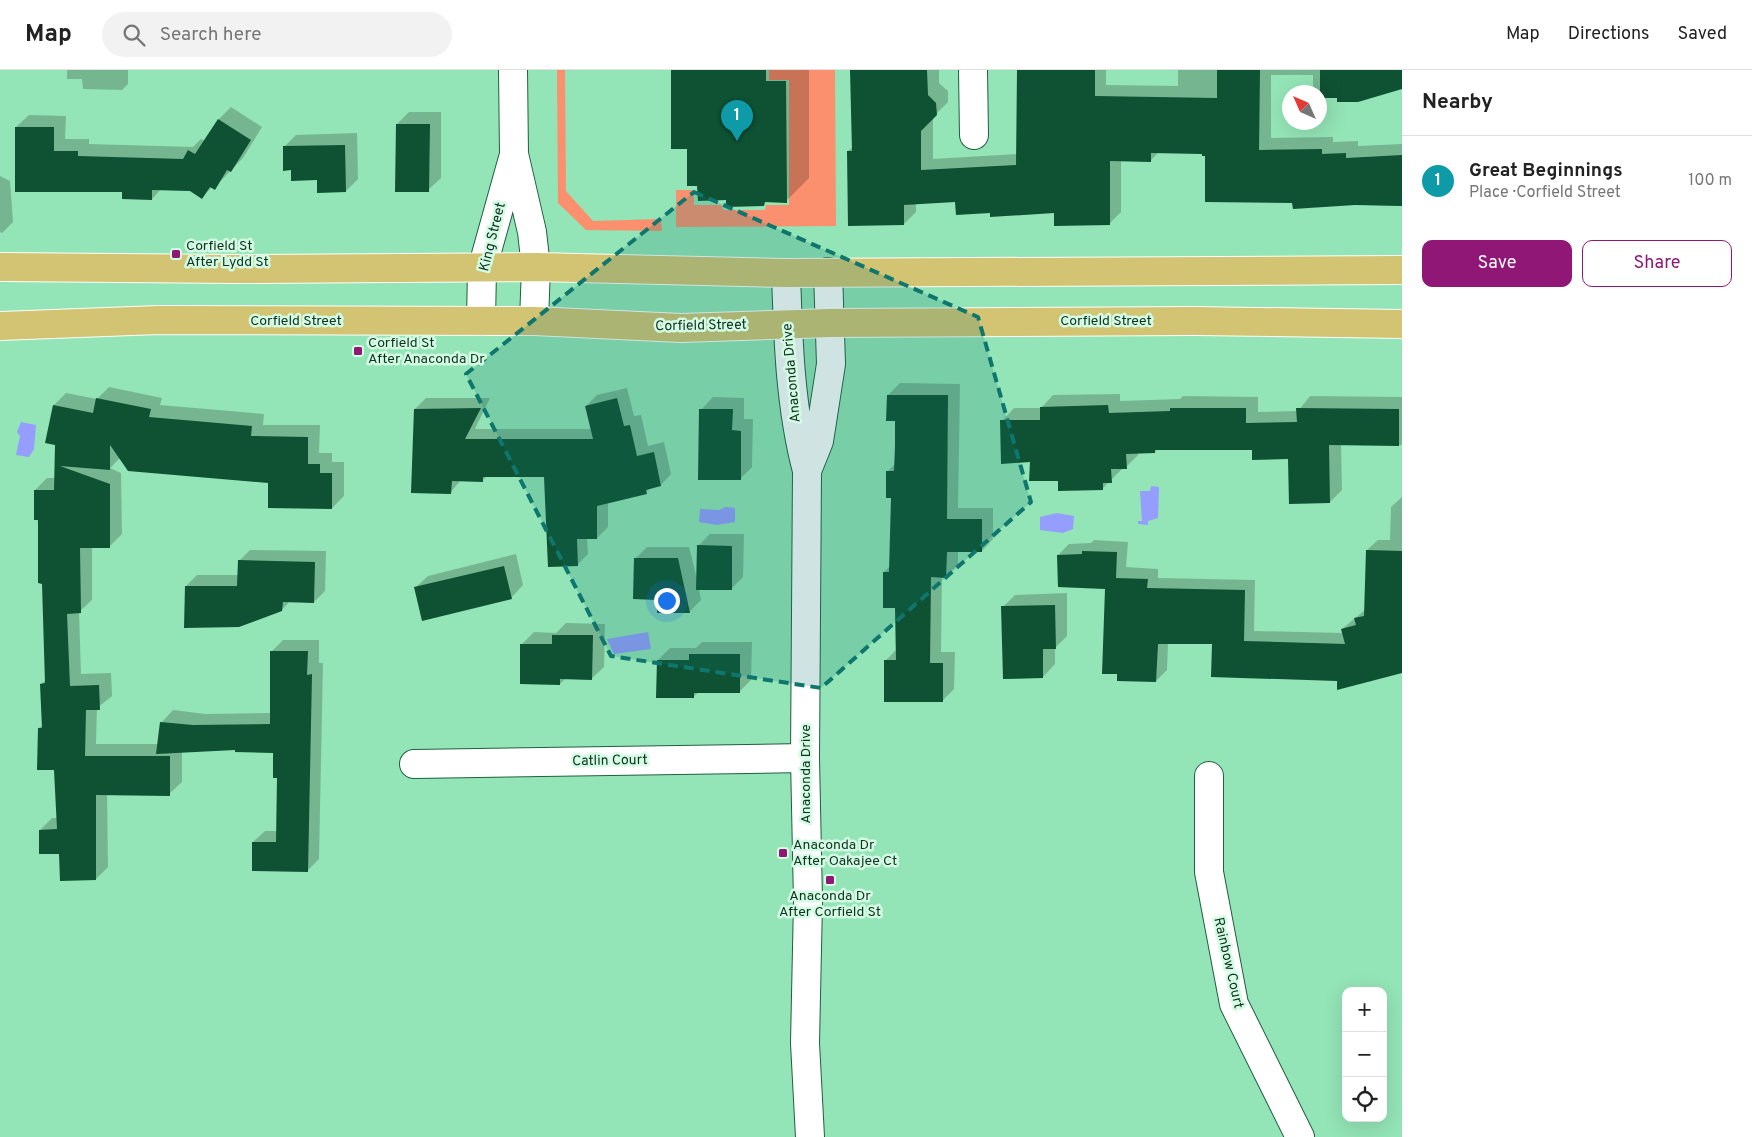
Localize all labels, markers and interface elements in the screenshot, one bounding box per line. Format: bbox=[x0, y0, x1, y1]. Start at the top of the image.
search box bbox=[102, 12, 452, 57]
text: Map bbox=[25, 20, 72, 50]
icon: search bbox=[120, 21, 148, 49]
text: Search here bbox=[160, 23, 261, 47]
text: Map bbox=[1506, 23, 1540, 46]
text: Directions bbox=[1568, 23, 1650, 46]
text: Saved bbox=[1678, 23, 1727, 46]
north arrow bbox=[1282, 85, 1327, 130]
text: Nearby bbox=[1422, 89, 1493, 116]
pin: 1 bbox=[721, 100, 753, 141]
text: Great Beginnings bbox=[1469, 159, 1623, 183]
text: 1 bbox=[1435, 171, 1441, 191]
text: 100 m bbox=[1688, 171, 1732, 191]
text: Place · Corfield Street bbox=[1469, 183, 1621, 203]
street label: King Street bbox=[476, 201, 510, 273]
place label: Corfield St After Lydd St bbox=[186, 238, 269, 271]
button: Save bbox=[1422, 240, 1572, 287]
button: Share bbox=[1582, 240, 1732, 287]
marker: Corfield St After Lydd St bbox=[170, 248, 182, 260]
street label: Corfield Street bbox=[250, 313, 342, 330]
street label: Corfield Street bbox=[1060, 313, 1152, 330]
street label: Corfield Street bbox=[655, 317, 747, 335]
street label: Anaconda Drive bbox=[779, 323, 805, 423]
place label: Corfield St After Anaconda Dr bbox=[368, 335, 485, 368]
marker: Corfield St After Anaconda Dr bbox=[352, 345, 364, 357]
your location bbox=[654, 588, 680, 614]
street label: Anaconda Drive bbox=[798, 724, 815, 824]
street label: Catlin Court bbox=[572, 752, 648, 770]
place label: Anaconda Dr After Oakajee Ct bbox=[793, 837, 897, 870]
marker: Anaconda Dr After Oakajee Ct bbox=[777, 847, 789, 859]
marker: Anaconda Dr After Corfield St bbox=[824, 874, 836, 886]
place label: Anaconda Dr After Corfield St bbox=[779, 888, 881, 921]
street label: Rainbow Court bbox=[1209, 916, 1247, 1010]
map controls bbox=[1342, 987, 1387, 1122]
button: + bbox=[1342, 987, 1387, 1032]
button: − bbox=[1342, 1032, 1387, 1077]
button: locate bbox=[1342, 1077, 1387, 1122]

